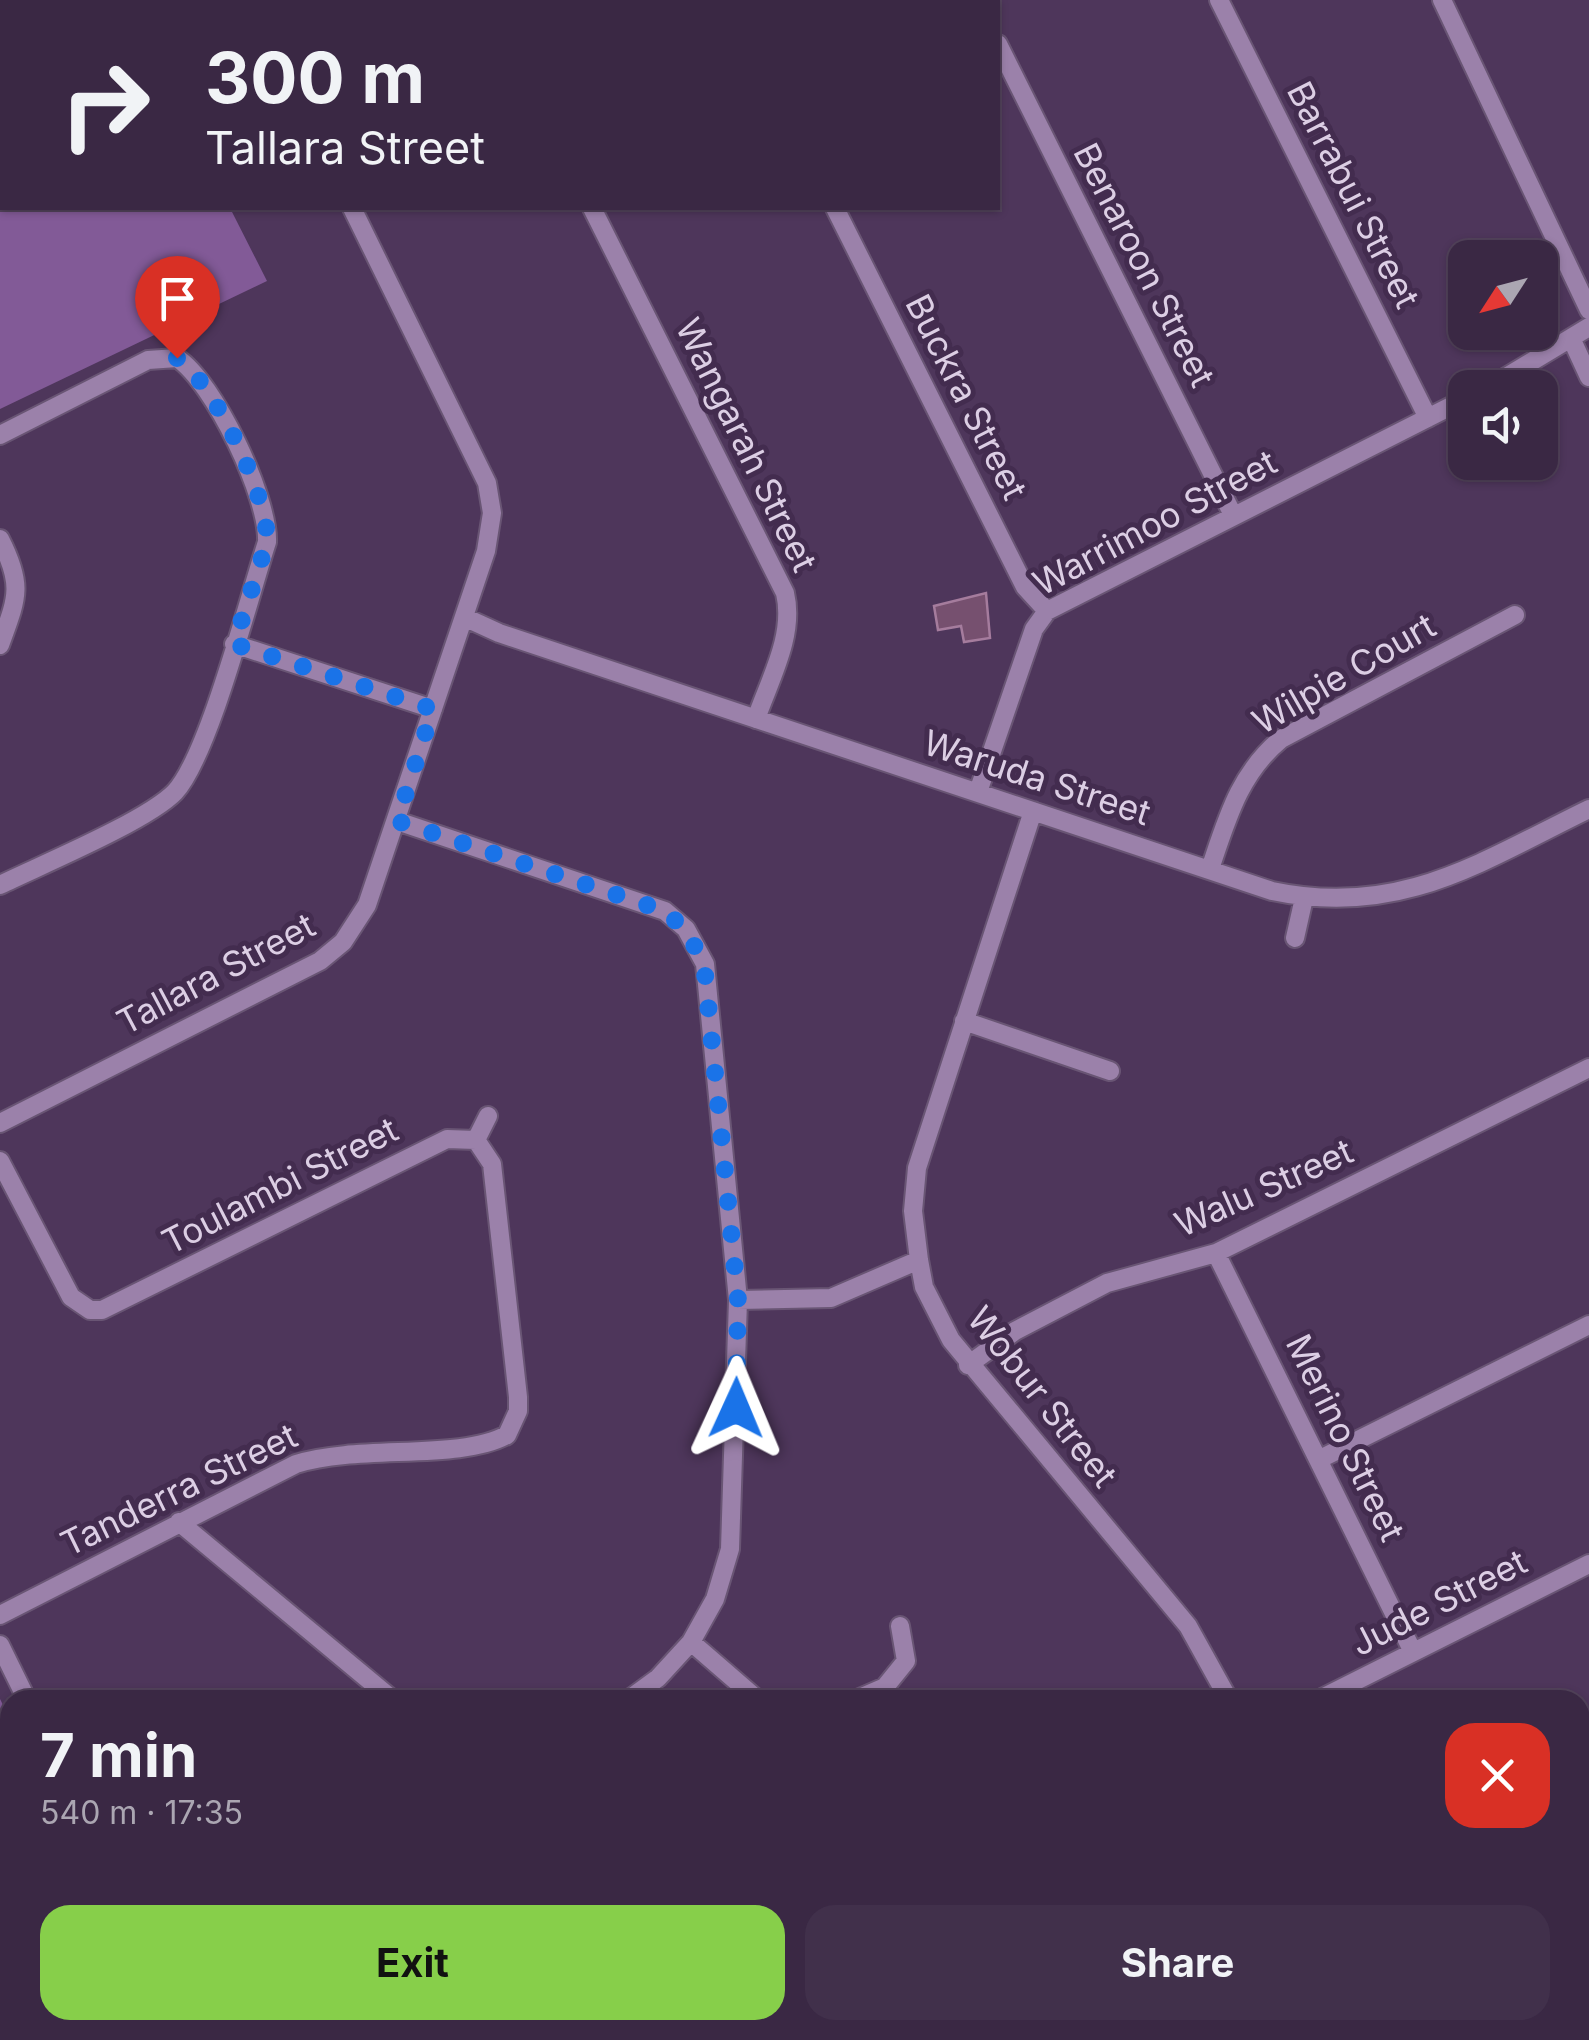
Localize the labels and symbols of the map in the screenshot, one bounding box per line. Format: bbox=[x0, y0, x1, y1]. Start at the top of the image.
street label: Barrabui Street bbox=[1279, 74, 1429, 315]
street label: Benaroon Street bbox=[1065, 136, 1224, 393]
north arrow bbox=[1448, 240, 1558, 350]
pin bbox=[135, 256, 220, 359]
street label: Buckra Street bbox=[897, 287, 1037, 506]
street label: Wangarah Street bbox=[667, 311, 826, 578]
street label: Warrimoo Street bbox=[1026, 440, 1283, 604]
street label: Wilpie Court bbox=[1245, 604, 1442, 742]
street label: Waruda Street bbox=[919, 721, 1156, 833]
street label: Tallara Street bbox=[110, 903, 322, 1043]
street label: Toulambi Street bbox=[155, 1108, 404, 1263]
street label: Walu Street bbox=[1168, 1129, 1359, 1245]
street label: Wobur Street bbox=[959, 1298, 1126, 1495]
street label: Merino Street bbox=[1278, 1327, 1414, 1548]
position arrow bbox=[684, 1356, 788, 1460]
street label: Tanderra Street bbox=[54, 1414, 303, 1564]
street label: Jude Street bbox=[1344, 1540, 1533, 1664]

